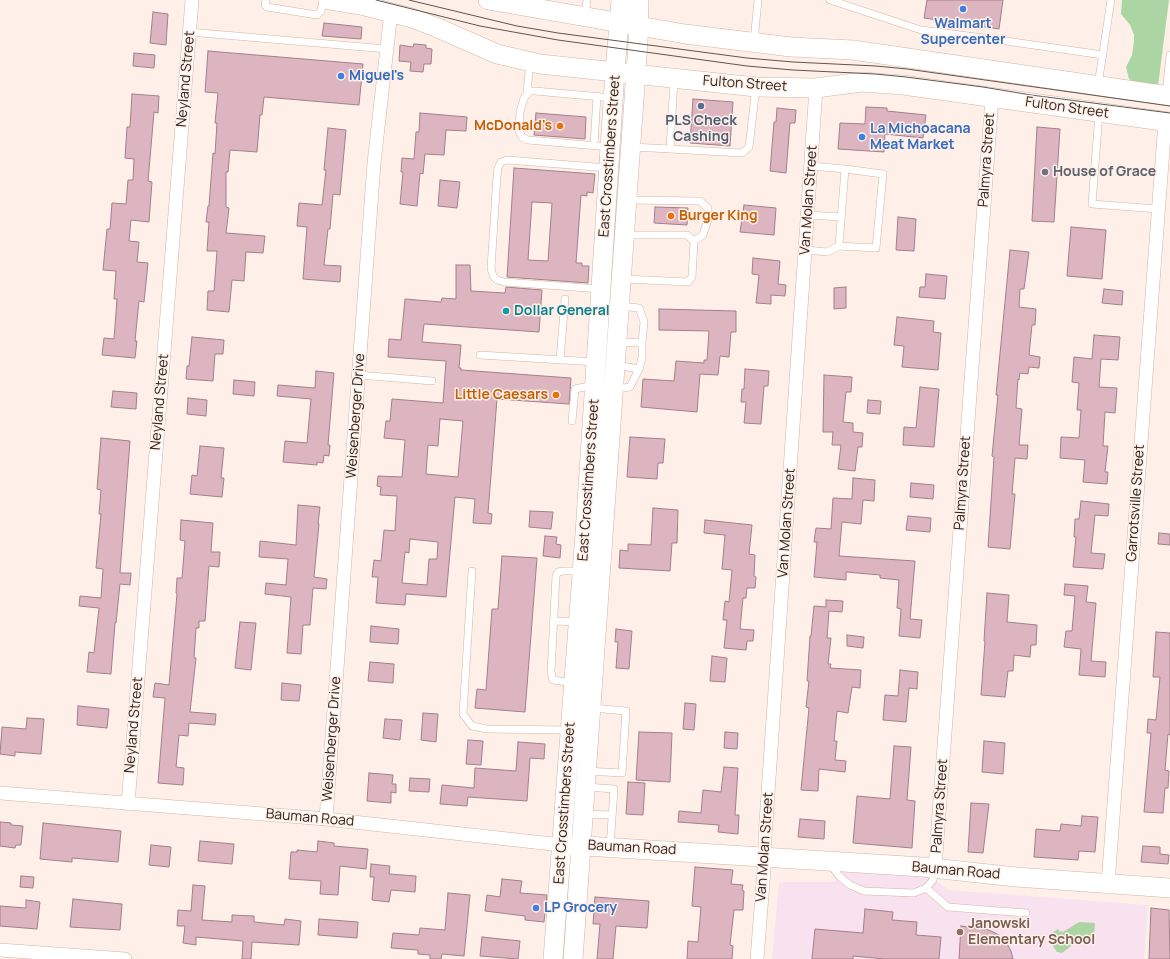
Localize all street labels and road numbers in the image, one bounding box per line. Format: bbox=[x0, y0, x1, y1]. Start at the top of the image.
street label: Neyland Street bbox=[173, 30, 199, 128]
street label: Fulton Street bbox=[702, 73, 788, 95]
street label: East Crosstimbers Street bbox=[596, 74, 624, 238]
street label: Fulton Street bbox=[1024, 94, 1110, 122]
street label: Palmyra Street bbox=[975, 112, 999, 208]
street label: Van Molan Street bbox=[797, 145, 821, 255]
street label: Neyland Street bbox=[147, 353, 173, 451]
street label: Weisenberger Drive bbox=[343, 353, 369, 479]
street label: East Crosstimbers Street bbox=[575, 398, 603, 562]
street label: Palmyra Street bbox=[951, 435, 975, 531]
street label: Garrotsville Street bbox=[1124, 444, 1148, 562]
street label: Van Molan Street bbox=[775, 468, 799, 578]
street label: Neyland Street bbox=[121, 676, 147, 774]
street label: Weisenberger Drive bbox=[319, 676, 345, 802]
street label: East Crosstimbers Street bbox=[551, 721, 579, 885]
street label: Palmyra Street bbox=[928, 758, 952, 854]
street label: Van Molan Street bbox=[753, 792, 777, 902]
street label: Bauman Road bbox=[265, 806, 355, 830]
street label: Bauman Road bbox=[587, 837, 677, 859]
street label: Bauman Road bbox=[911, 859, 1001, 883]

